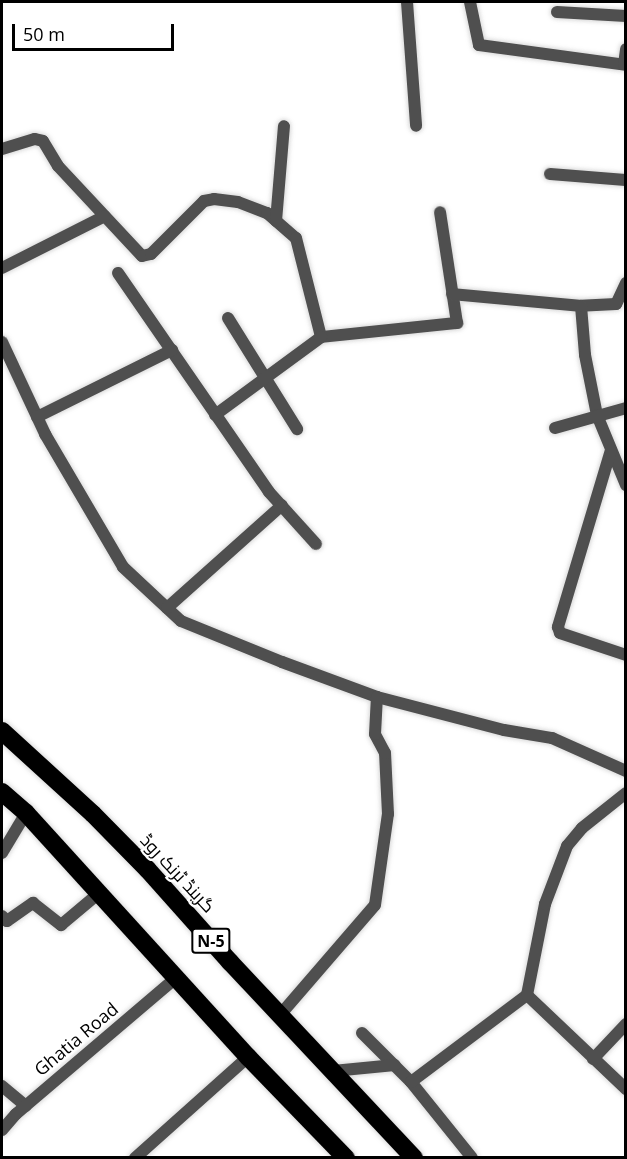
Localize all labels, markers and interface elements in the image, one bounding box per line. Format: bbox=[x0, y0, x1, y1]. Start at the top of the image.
scale bar bbox=[15, 12, 177, 50]
text: 50 m bbox=[23, 22, 65, 46]
street label: گرینڈ ٹرنک روڈ bbox=[136, 829, 220, 917]
road number: N-5 bbox=[190, 928, 232, 954]
street label: Ghatia Road bbox=[30, 998, 122, 1080]

